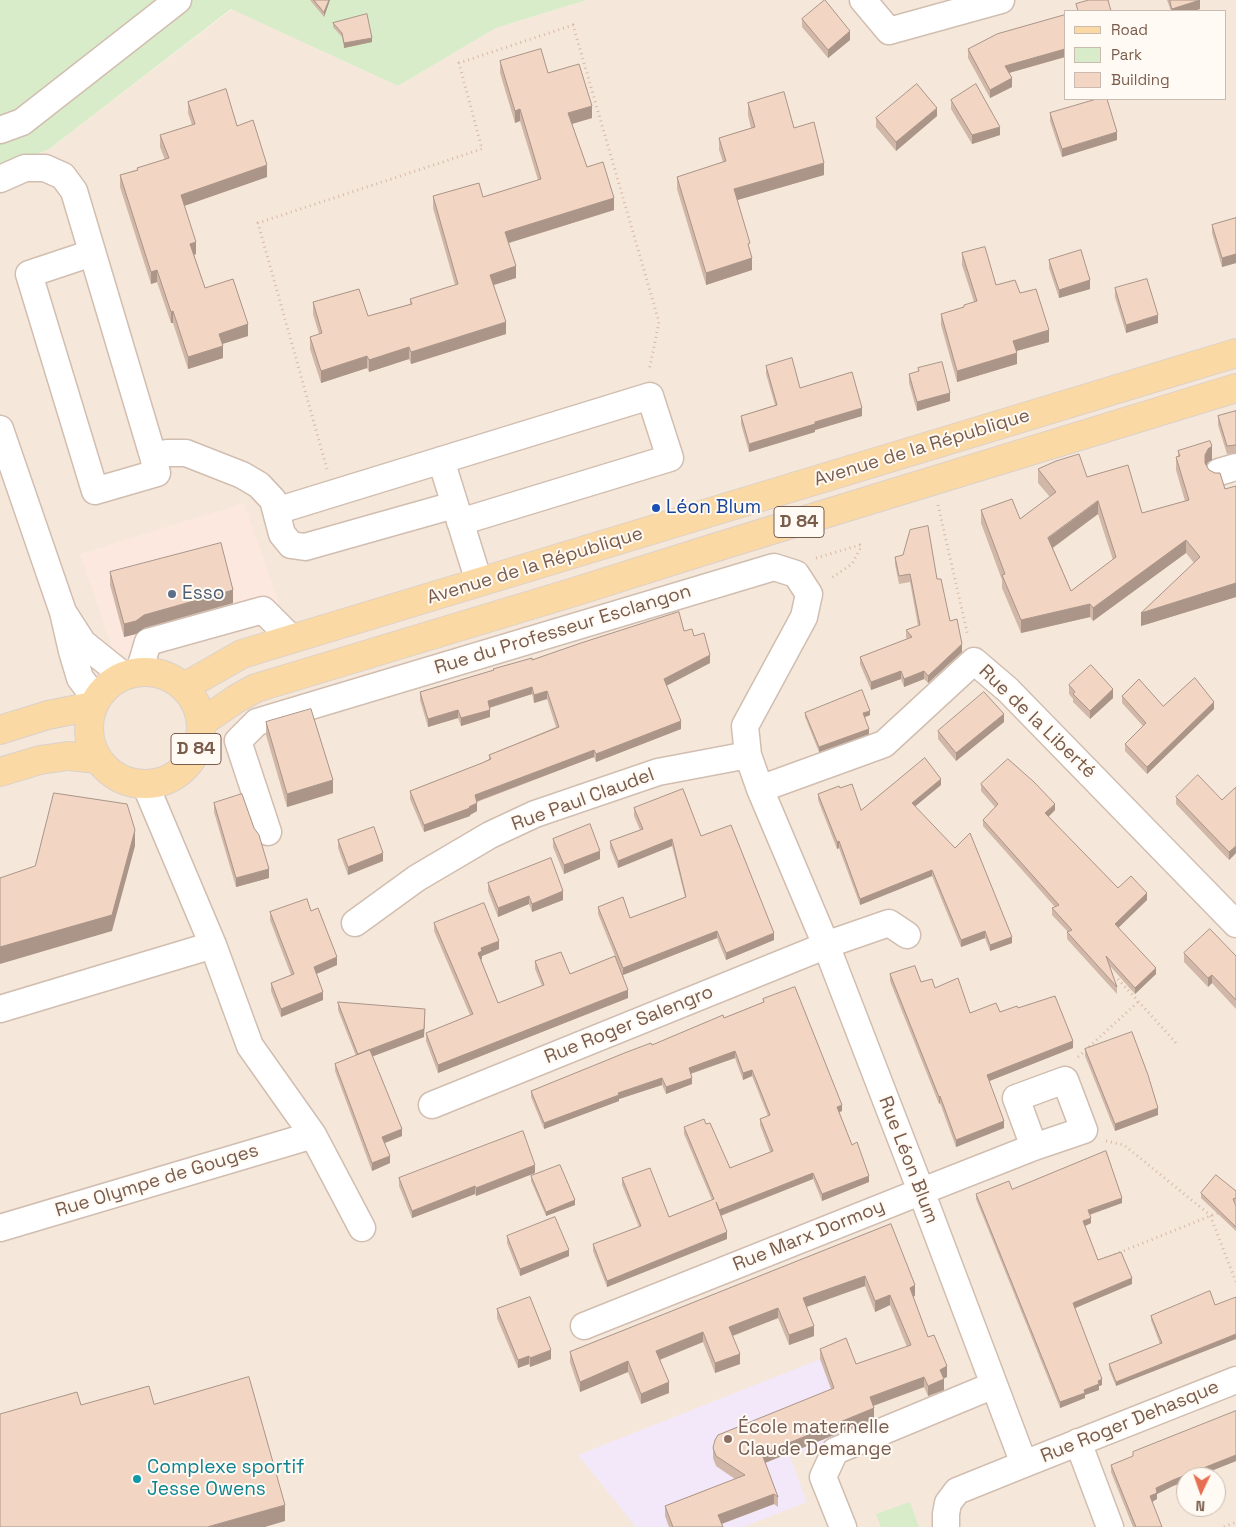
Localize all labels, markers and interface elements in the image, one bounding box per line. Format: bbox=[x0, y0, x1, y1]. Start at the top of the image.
legend bbox=[1064, 10, 1226, 100]
text: Road bbox=[1111, 20, 1148, 39]
text: Park bbox=[1111, 45, 1142, 64]
text: Building bbox=[1111, 70, 1170, 89]
street label: Avenue de la République bbox=[811, 404, 1033, 492]
place label: Léon Blum bbox=[666, 497, 761, 519]
marker: Léon Blum bbox=[650, 502, 662, 514]
road number: D 84 bbox=[774, 507, 824, 538]
street label: Avenue de la République bbox=[424, 522, 646, 610]
street label: Rue du Professeur Esclangon bbox=[432, 580, 694, 680]
place label: Esso bbox=[182, 583, 224, 605]
marker: Esso bbox=[166, 588, 178, 600]
street label: Rue de la Liberté bbox=[974, 660, 1100, 784]
road number: D 84 bbox=[171, 734, 221, 764]
street label: Rue Paul Claudel bbox=[509, 764, 657, 836]
street label: Rue Roger Salengro bbox=[541, 981, 717, 1069]
street label: Rue Léon Blum bbox=[873, 1093, 943, 1227]
street label: Rue Olympe de Gouges bbox=[53, 1139, 261, 1223]
street label: Rue Marx Dormoy bbox=[730, 1195, 888, 1277]
street label: Rue Roger Dehasque bbox=[1037, 1376, 1223, 1468]
place label: École maternelle Claude Demange bbox=[738, 1417, 892, 1461]
marker: École maternelle Claude Demange bbox=[722, 1433, 734, 1445]
place label: Complexe sportif Jesse Owens bbox=[147, 1457, 305, 1501]
north arrow bbox=[1176, 1467, 1226, 1517]
marker: Complexe sportif Jesse Owens bbox=[131, 1473, 143, 1485]
text: N bbox=[1195, 1497, 1205, 1515]

